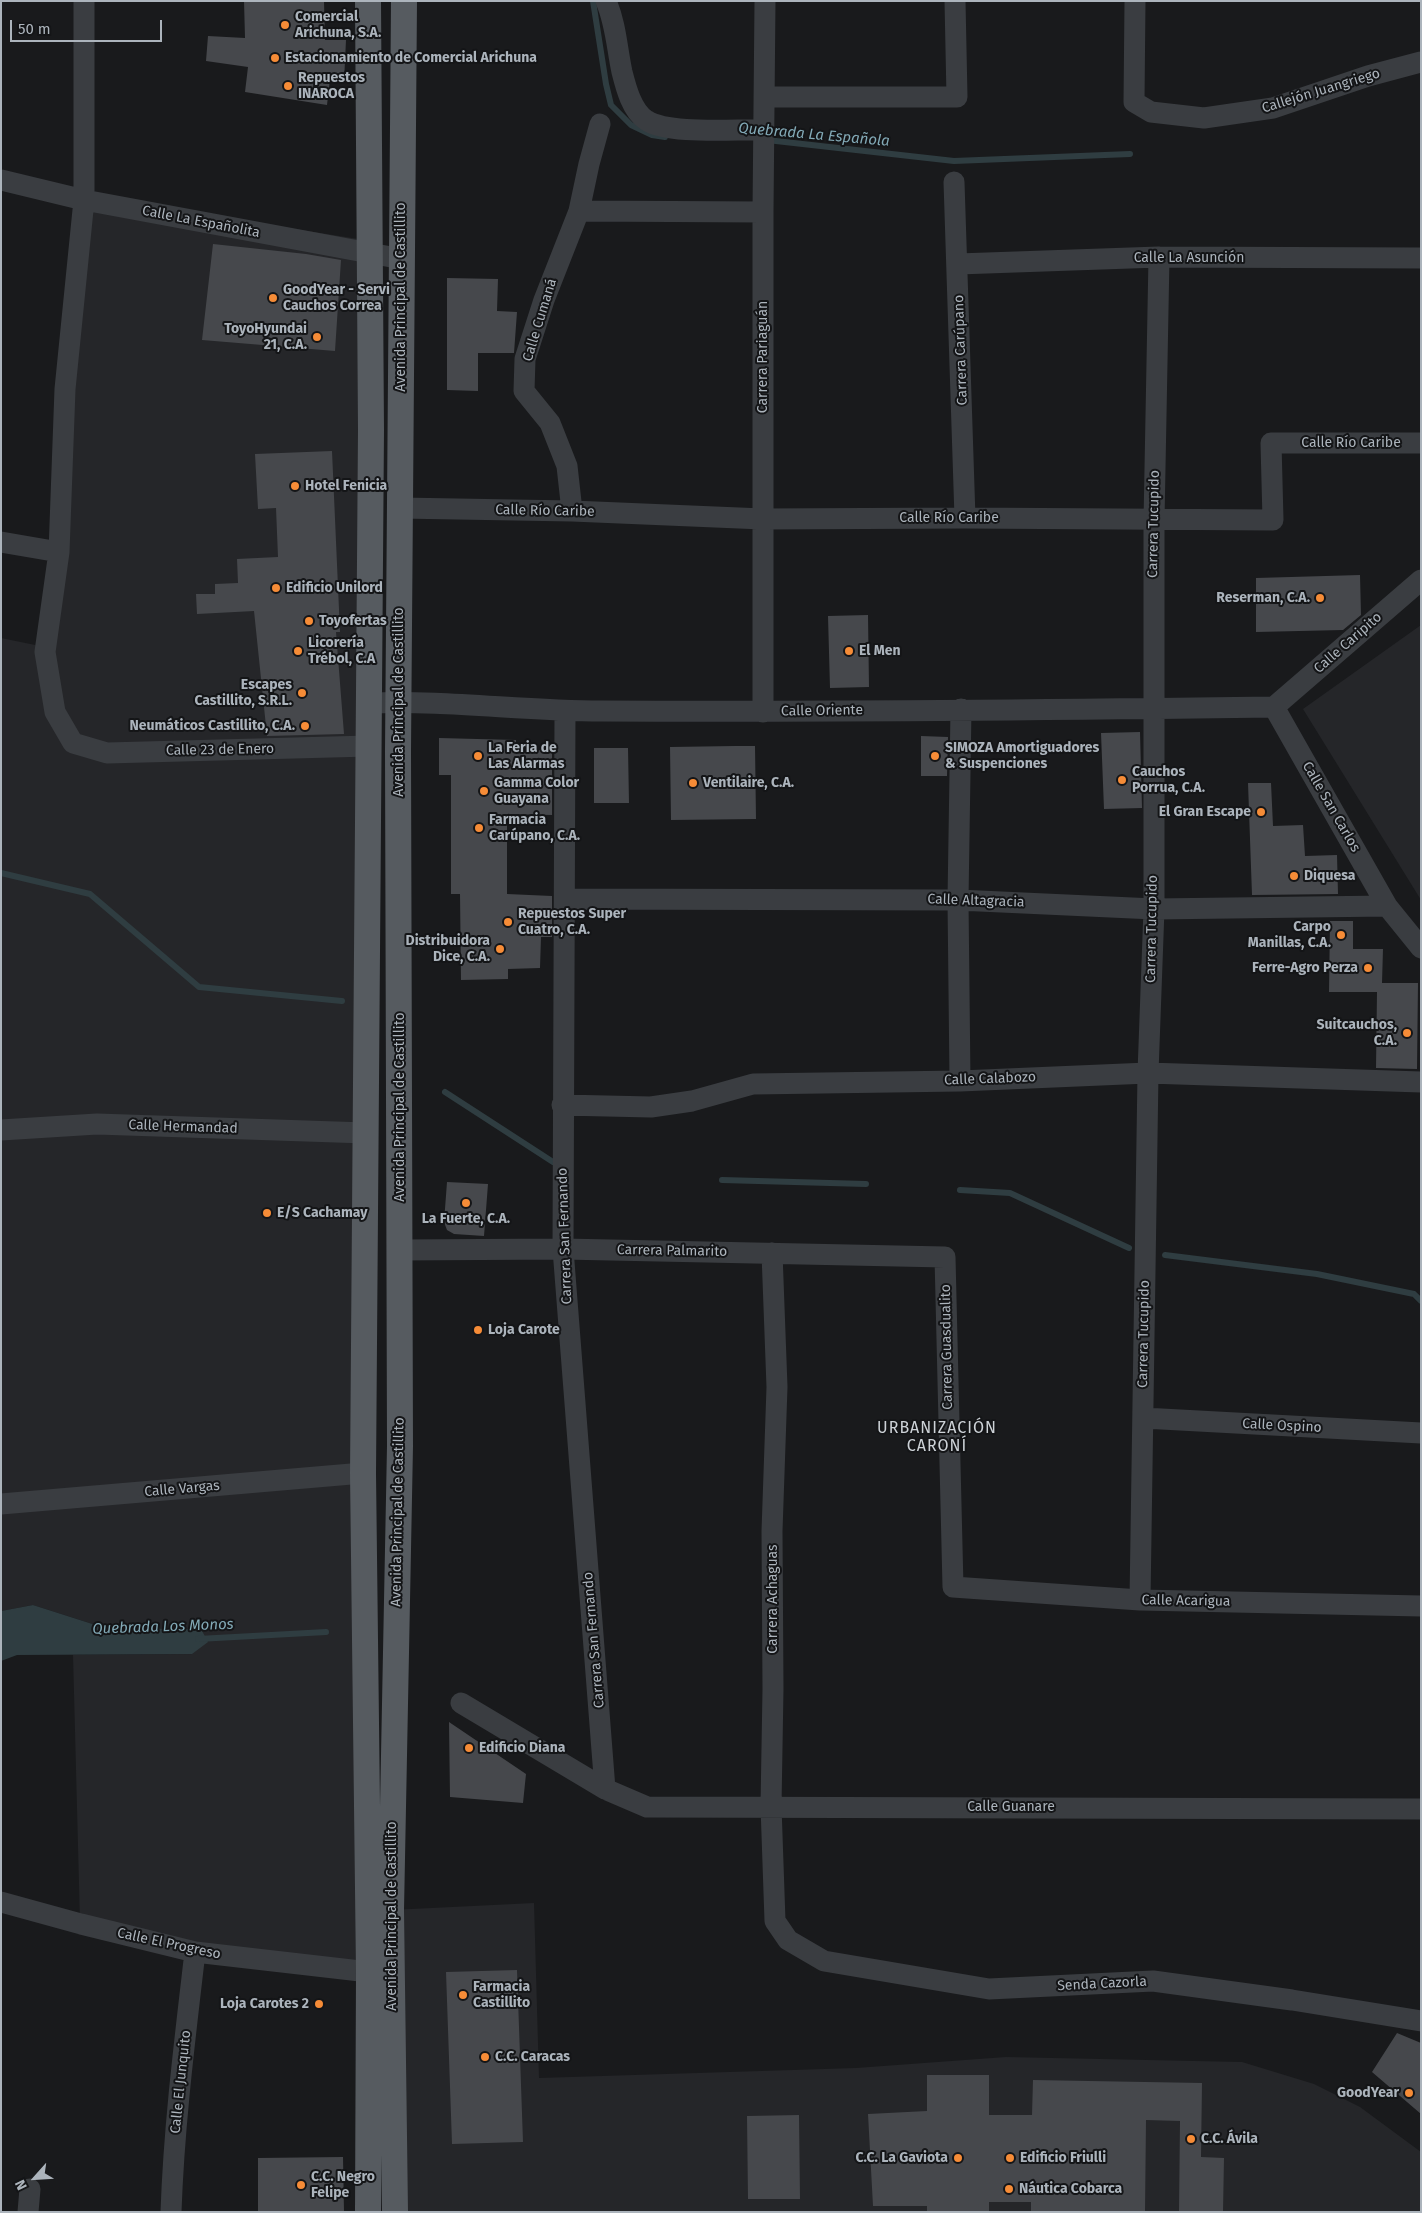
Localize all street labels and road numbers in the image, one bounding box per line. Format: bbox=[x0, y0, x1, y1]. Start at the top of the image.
street label: Callejón Juangriego bbox=[1260, 65, 1382, 117]
street label: Calle La Españolita bbox=[141, 202, 261, 242]
street label: Avenida Principal de Castillito bbox=[393, 202, 409, 392]
street label: Calle La Asunción bbox=[1134, 250, 1244, 266]
street label: Calle Cumaná bbox=[519, 277, 561, 363]
street label: Carrera Carúpano bbox=[951, 294, 971, 406]
street label: Carrera Pariaguán bbox=[755, 301, 771, 413]
street label: Calle Río Caribe bbox=[1301, 435, 1401, 451]
street label: Carrera Tucupido bbox=[1145, 470, 1163, 578]
street label: Calle Río Caribe bbox=[495, 502, 595, 520]
street label: Calle Río Caribe bbox=[899, 510, 999, 526]
street label: Avenida Principal de Castillito bbox=[391, 607, 407, 797]
street label: Calle Caripito bbox=[1311, 609, 1385, 677]
street label: Calle Oriente bbox=[781, 702, 863, 720]
street label: Calle 23 de Enero bbox=[166, 741, 274, 759]
street label: Calle San Carlos bbox=[1298, 759, 1364, 855]
street label: Carrera Tucupido bbox=[1143, 875, 1161, 983]
street label: Calle Altagracia bbox=[927, 891, 1025, 911]
street label: Avenida Principal de Castillito bbox=[392, 1012, 408, 1202]
street label: Calle Calabozo bbox=[944, 1069, 1036, 1089]
street label: Calle Hermandad bbox=[128, 1117, 238, 1137]
street label: Carrera San Fernando bbox=[554, 1167, 576, 1305]
street label: Carrera Palmarito bbox=[617, 1242, 727, 1260]
street label: Carrera Tucupido bbox=[1135, 1280, 1153, 1388]
street label: Carrera Guasdualito bbox=[938, 1284, 956, 1410]
street label: Calle Ospino bbox=[1242, 1416, 1322, 1436]
street label: Avenida Principal de Castillito bbox=[388, 1417, 408, 1607]
street label: Calle Vargas bbox=[144, 1477, 220, 1501]
street label: Carrera Achaguas bbox=[765, 1544, 781, 1654]
street label: Carrera San Fernando bbox=[580, 1571, 608, 1709]
street label: Calle Acarigua bbox=[1141, 1592, 1231, 1610]
street label: Calle Guanare bbox=[967, 1799, 1055, 1815]
street label: Avenida Principal de Castillito bbox=[384, 1821, 400, 2011]
street label: Calle El Progreso bbox=[116, 1925, 222, 1963]
street label: Senda Cazorla bbox=[1057, 1973, 1147, 1995]
street label: Calle El Junquito bbox=[167, 2029, 195, 2135]

